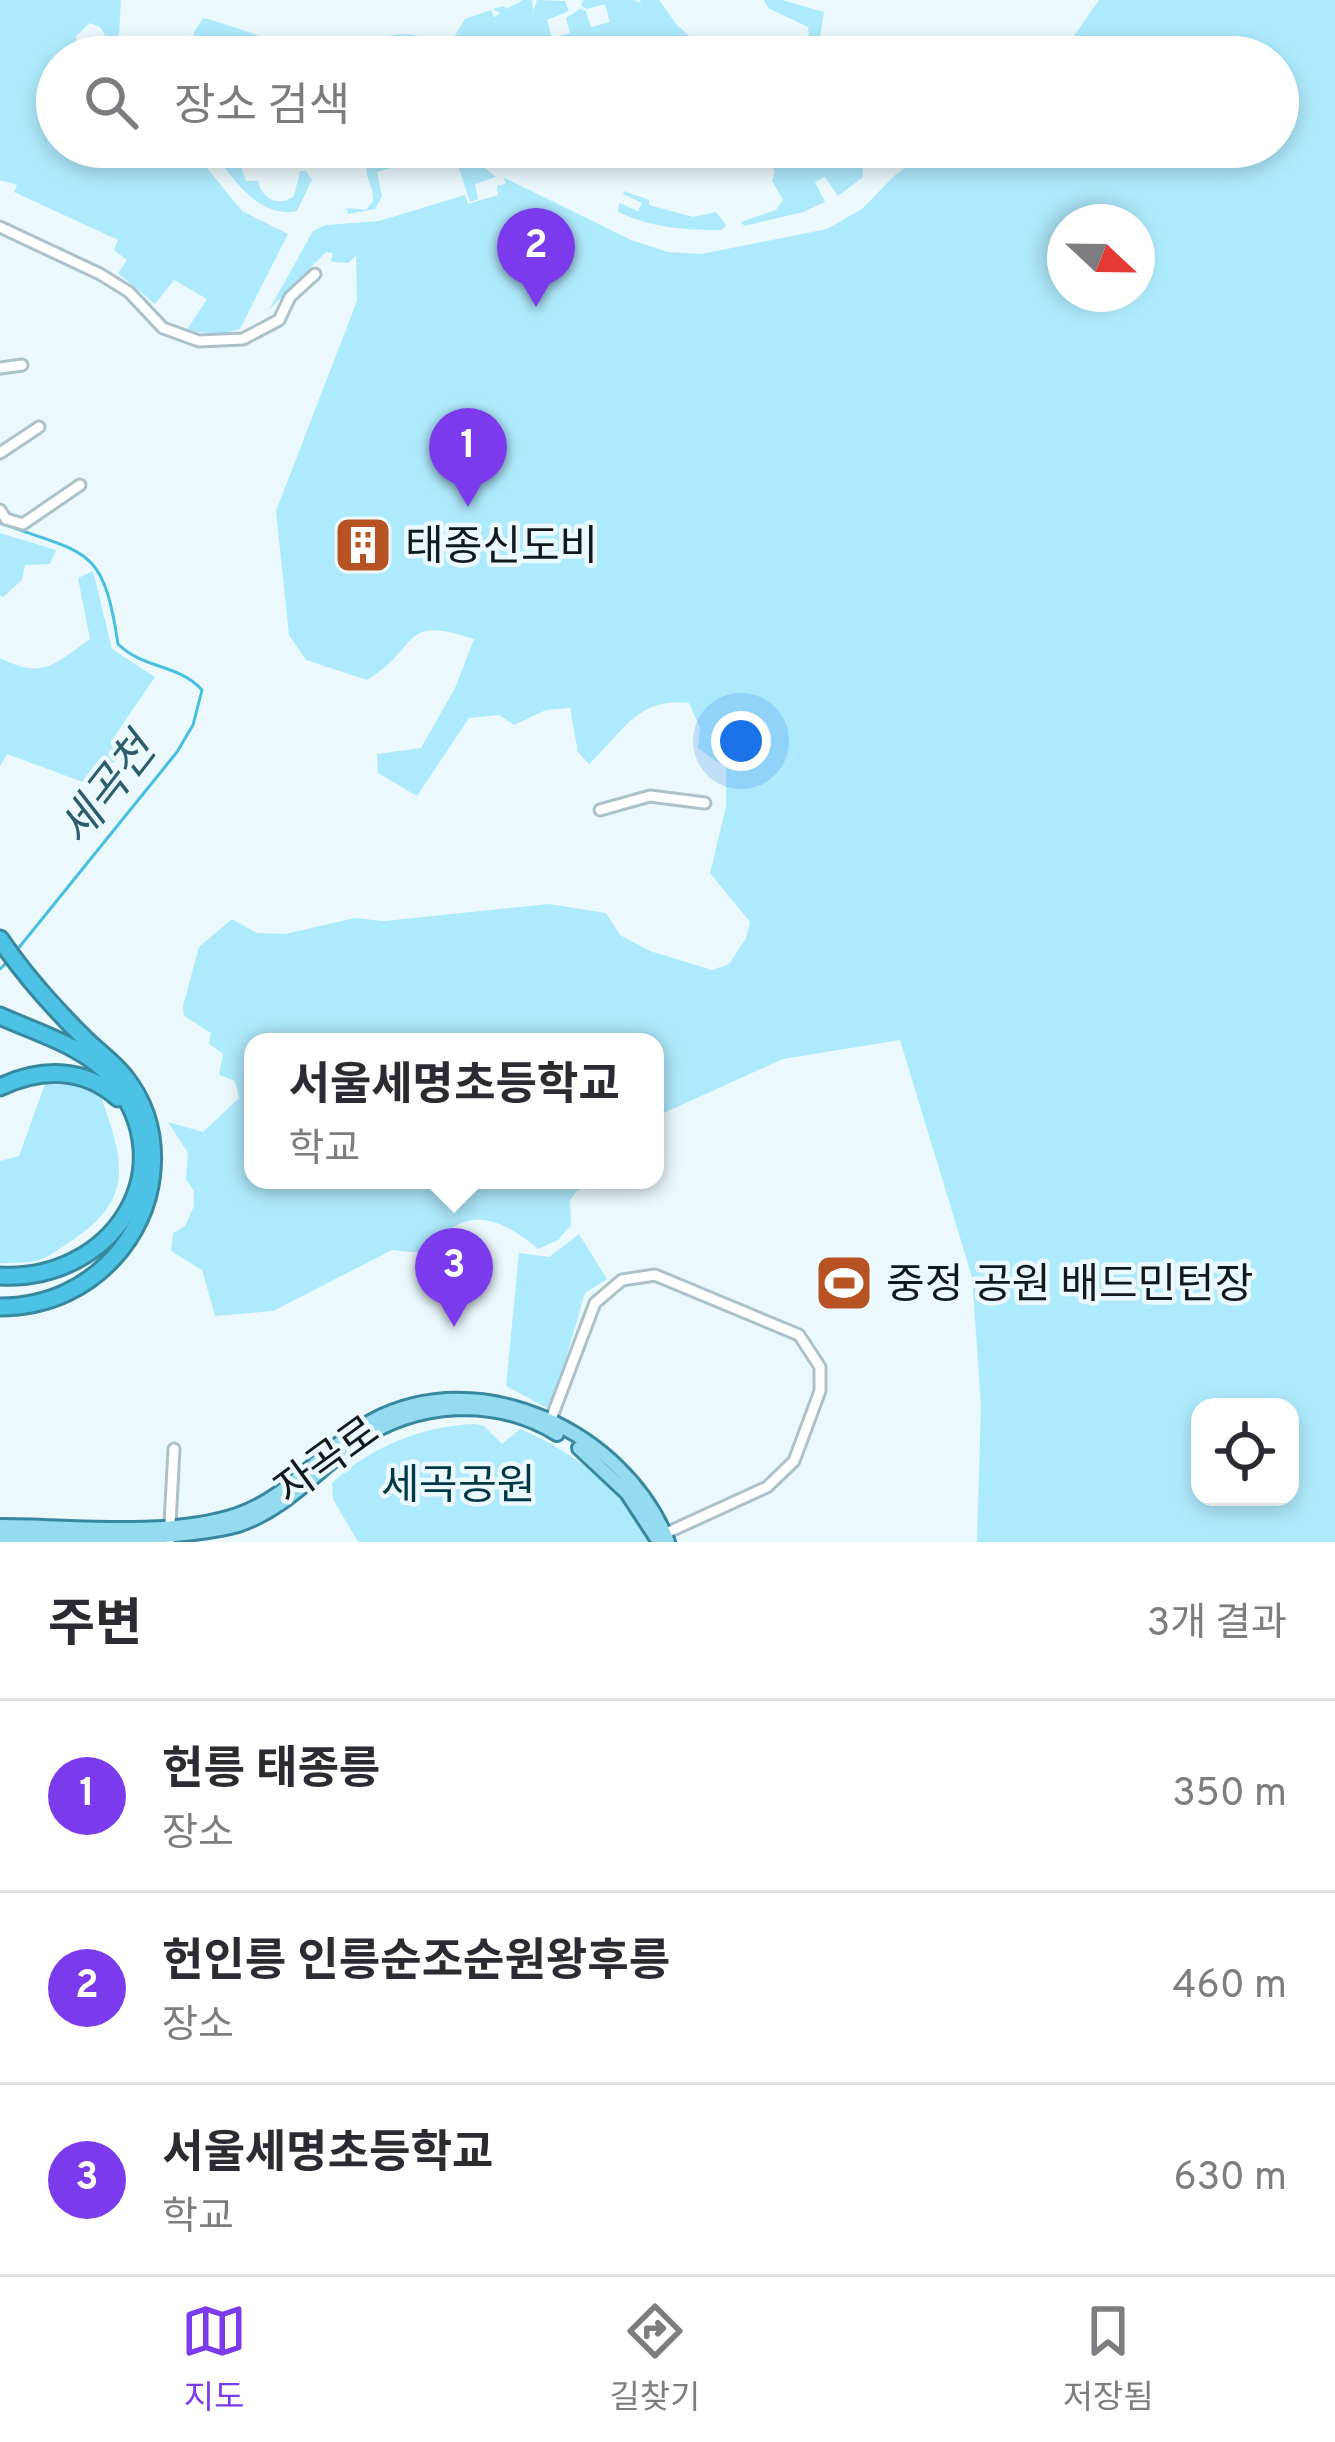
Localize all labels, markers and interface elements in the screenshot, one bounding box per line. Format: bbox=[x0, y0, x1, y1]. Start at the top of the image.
search box bbox=[36, 36, 1299, 168]
icon: search bbox=[78, 69, 144, 135]
text: 장소 검색 bbox=[174, 80, 350, 137]
north arrow bbox=[1047, 204, 1155, 312]
pin: 2 bbox=[497, 208, 575, 307]
pin: 1 bbox=[429, 408, 507, 507]
building icon: 태종신도비 bbox=[332, 514, 394, 576]
place label: 태종신도비 bbox=[405, 523, 598, 576]
your location bbox=[711, 711, 771, 771]
water label: 세곡천 bbox=[49, 722, 173, 858]
popup bbox=[244, 1033, 664, 1189]
text: 서울세명초등학교 bbox=[288, 1059, 620, 1116]
text: 학교 bbox=[288, 1127, 360, 1176]
pin: 3 bbox=[415, 1228, 493, 1327]
sports icon: 중정 공원 배드민턴장 bbox=[813, 1252, 875, 1314]
place label: 중정 공원 배드민턴장 bbox=[886, 1261, 1254, 1314]
map controls bbox=[1191, 1398, 1299, 1506]
button: locate bbox=[1191, 1398, 1299, 1506]
street label: 자곡로 bbox=[266, 1407, 391, 1518]
park label: 세곡공원 bbox=[381, 1462, 535, 1515]
text: 주변 bbox=[48, 1595, 142, 1660]
text: 3개 결과 bbox=[1147, 1601, 1287, 1650]
text: 헌릉 태종릉 bbox=[162, 1743, 380, 1800]
text: 1 bbox=[79, 1771, 95, 1820]
text: 350 m bbox=[1172, 1771, 1287, 1820]
text: 장소 bbox=[162, 1811, 234, 1860]
text: 헌인릉 인릉순조순원왕후릉 bbox=[162, 1935, 670, 1992]
text: 2 bbox=[75, 1963, 99, 2012]
text: 460 m bbox=[1172, 1963, 1287, 2012]
text: 장소 bbox=[162, 2003, 234, 2052]
text: 서울세명초등학교 bbox=[162, 2127, 493, 2184]
text: 3 bbox=[75, 2155, 99, 2204]
text: 630 m bbox=[1173, 2155, 1287, 2204]
text: 학교 bbox=[162, 2195, 234, 2244]
tab: 지도 bbox=[181, 2298, 247, 2421]
tab: 길찾기 bbox=[609, 2298, 700, 2421]
tab: 저장됨 bbox=[1063, 2298, 1154, 2421]

